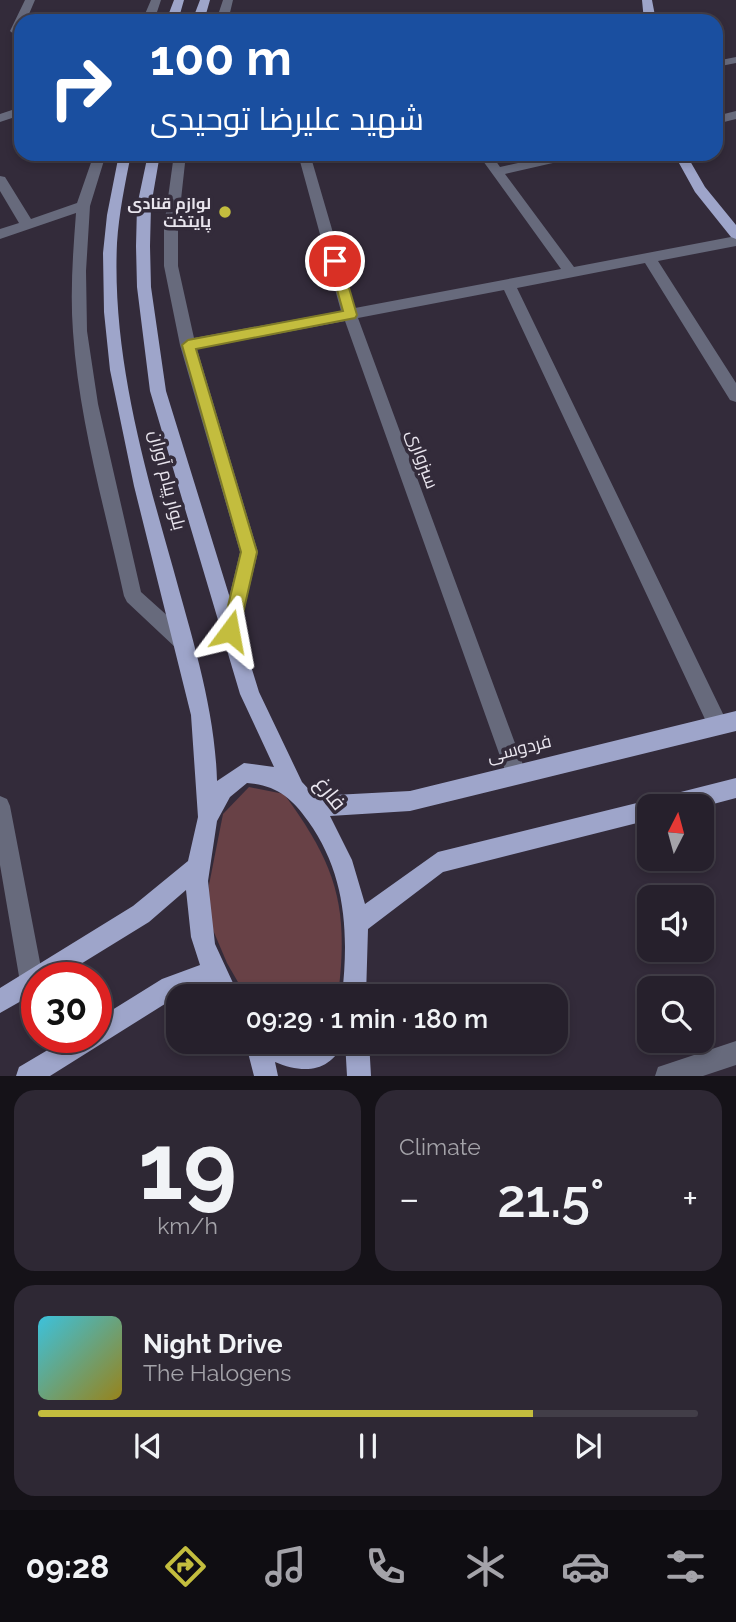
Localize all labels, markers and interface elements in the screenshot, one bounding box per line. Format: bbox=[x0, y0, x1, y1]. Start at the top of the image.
text: 100 m bbox=[150, 29, 292, 86]
icon: right bbox=[35, 42, 126, 133]
text: شهید علیرضا توحیدی bbox=[150, 100, 424, 137]
place label: لوازم قنادی پایتخت bbox=[127, 194, 211, 233]
marker: لوازم قنادی پایتخت bbox=[217, 204, 233, 220]
pin bbox=[305, 231, 365, 291]
icon: arrive bbox=[316, 242, 354, 280]
street label: سبزواری bbox=[402, 427, 443, 492]
street label: بلوار پیام آوران bbox=[143, 428, 191, 533]
position arrow bbox=[193, 594, 267, 668]
street label: فردوسی bbox=[485, 730, 554, 767]
street label: فارغ bbox=[308, 771, 352, 816]
north arrow bbox=[637, 794, 714, 872]
map controls bbox=[637, 794, 714, 1053]
button: sound bbox=[637, 885, 714, 962]
speed limit sign: 30 bbox=[21, 962, 112, 1053]
button: search bbox=[637, 976, 714, 1053]
text: 09:29 · 1 min · 180 m bbox=[246, 1004, 488, 1034]
text: 19 bbox=[138, 1113, 237, 1220]
text: Climate bbox=[399, 1133, 481, 1160]
text: 21.5° bbox=[497, 1168, 604, 1229]
text: − bbox=[399, 1176, 419, 1221]
text: + bbox=[682, 1176, 698, 1221]
text: km/h bbox=[157, 1212, 218, 1239]
text: Night Drive bbox=[143, 1329, 282, 1359]
text: The Halogens bbox=[143, 1359, 291, 1386]
icon: previous bbox=[129, 1427, 167, 1465]
icon: pause bbox=[349, 1427, 387, 1465]
icon: next bbox=[569, 1427, 607, 1465]
icon: directions bbox=[161, 1542, 210, 1591]
icon: music bbox=[261, 1542, 310, 1591]
icon: phone bbox=[361, 1542, 410, 1591]
icon: climate bbox=[461, 1542, 510, 1591]
icon: car bbox=[561, 1542, 610, 1591]
icon: filters bbox=[661, 1542, 710, 1591]
text: 09:28 bbox=[26, 1548, 109, 1585]

